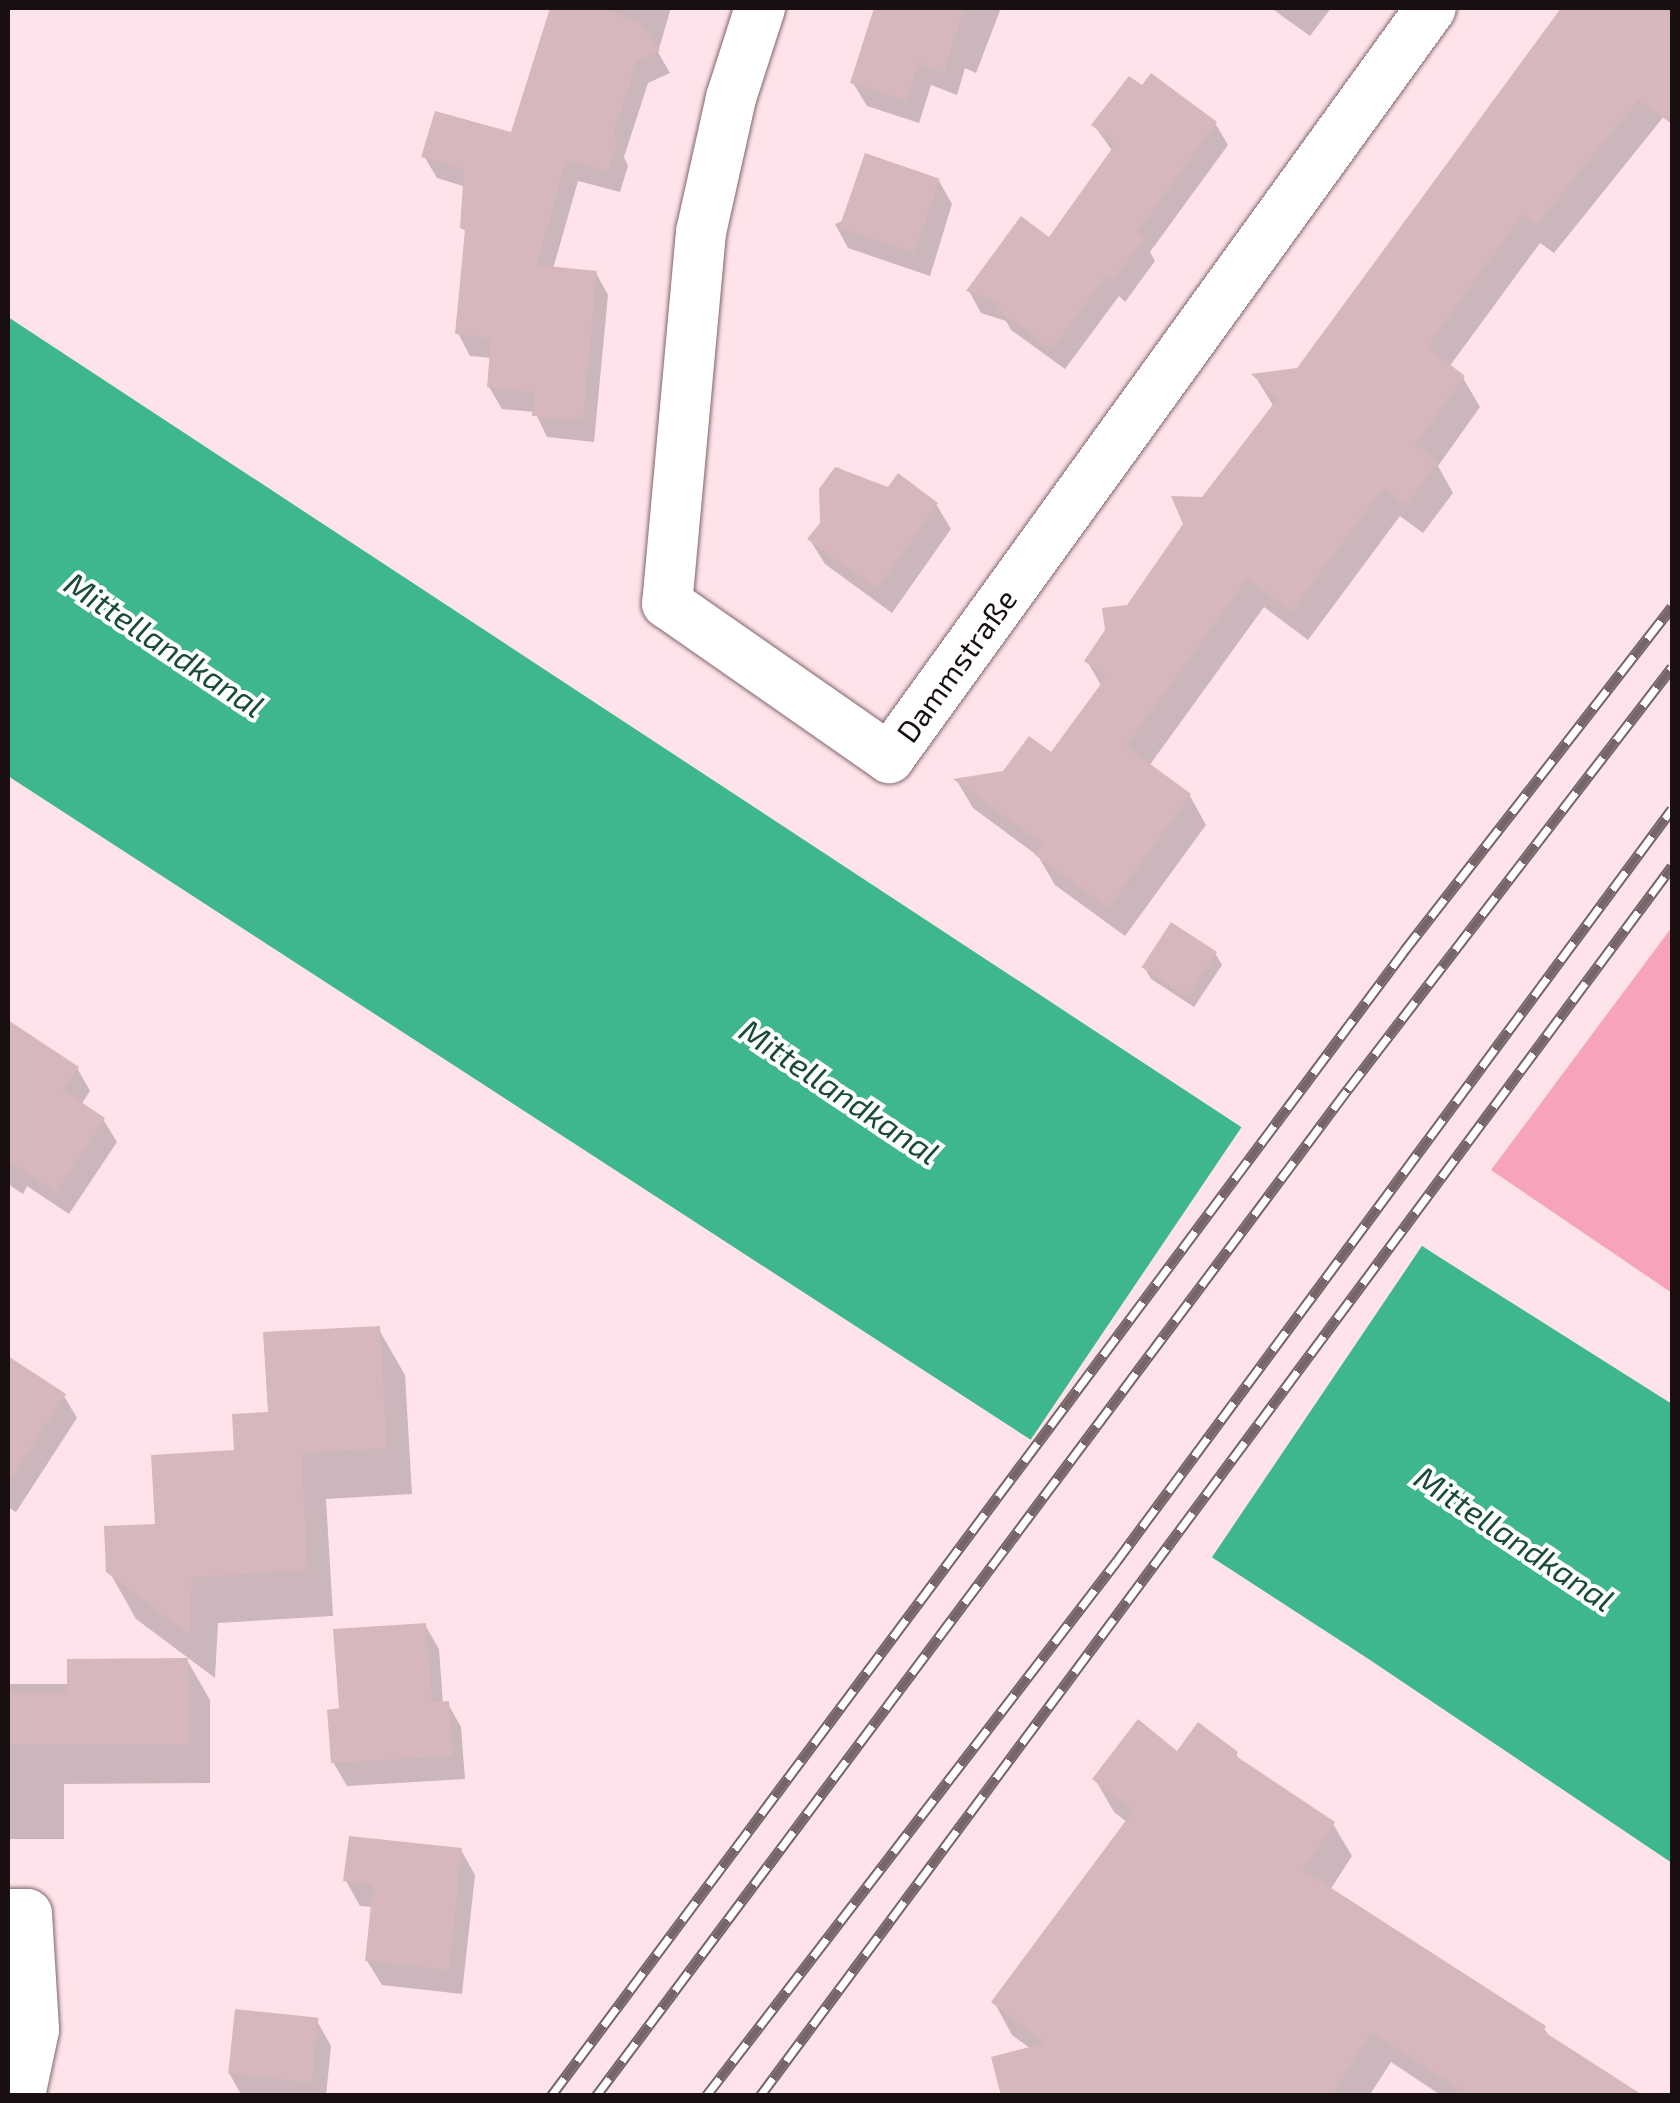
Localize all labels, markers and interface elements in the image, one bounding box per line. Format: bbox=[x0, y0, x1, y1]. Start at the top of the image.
water label: Mittellandkanal bbox=[58, 563, 272, 725]
street label: Dammstraße bbox=[888, 581, 1024, 749]
water label: Mittellandkanal bbox=[733, 1010, 947, 1172]
water label: Mittellandkanal bbox=[1408, 1457, 1622, 1619]

